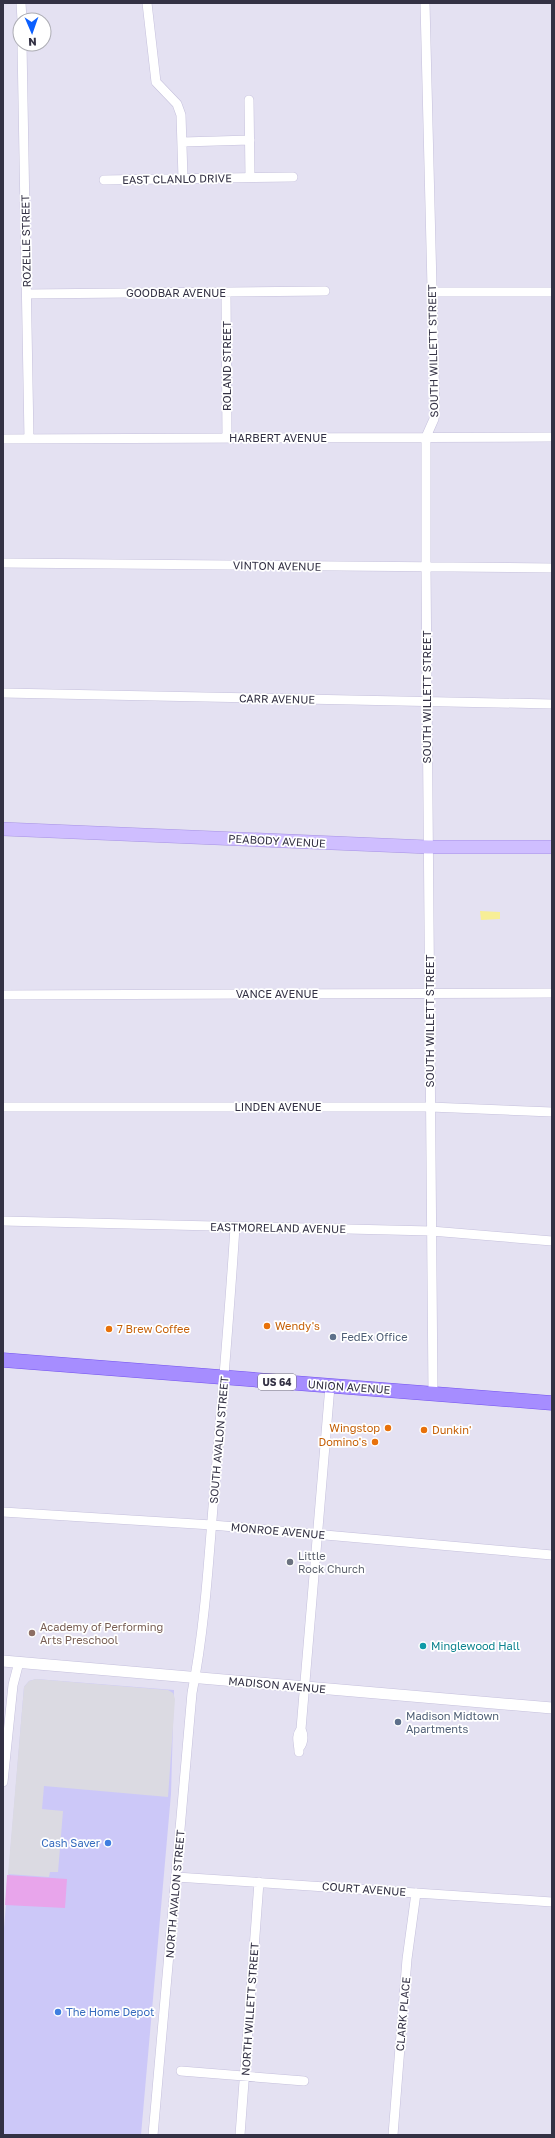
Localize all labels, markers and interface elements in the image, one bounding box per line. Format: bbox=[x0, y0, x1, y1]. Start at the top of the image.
north arrow bbox=[12, 12, 52, 52]
text: N bbox=[28, 36, 37, 49]
street label: EAST CLANLO DRIVE bbox=[122, 171, 232, 186]
street label: ROZELLE STREET bbox=[18, 195, 33, 287]
street label: SOUTH WILLETT STREET bbox=[425, 284, 440, 418]
street label: GOODBAR AVENUE bbox=[126, 286, 226, 299]
street label: ROLAND STREET bbox=[220, 321, 233, 411]
street label: HARBERT AVENUE bbox=[229, 431, 327, 444]
street label: VINTON AVENUE bbox=[233, 558, 322, 573]
street label: SOUTH WILLETT STREET bbox=[420, 630, 433, 763]
street label: CARR AVENUE bbox=[239, 691, 315, 706]
street label: PEABODY AVENUE bbox=[228, 831, 326, 850]
street label: SOUTH WILLETT STREET bbox=[423, 954, 436, 1087]
street label: VANCE AVENUE bbox=[236, 987, 319, 1000]
street label: LINDEN AVENUE bbox=[234, 1100, 322, 1113]
street label: EASTMORELAND AVENUE bbox=[210, 1220, 346, 1235]
place label: Wendy's bbox=[275, 1319, 320, 1332]
marker: Wendy's bbox=[262, 1321, 272, 1331]
place label: 7 Brew Coffee bbox=[117, 1322, 190, 1335]
marker: 7 Brew Coffee bbox=[104, 1324, 114, 1334]
place label: FedEx Office bbox=[341, 1330, 408, 1343]
marker: FedEx Office bbox=[328, 1332, 338, 1342]
road number: US 64 bbox=[258, 1374, 296, 1390]
street label: SOUTH AVALON STREET bbox=[206, 1375, 231, 1504]
street label: UNION AVENUE bbox=[307, 1377, 391, 1396]
place label: Wingstop bbox=[329, 1421, 380, 1434]
marker: Wingstop bbox=[383, 1423, 393, 1433]
place label: Dunkin' bbox=[432, 1423, 471, 1436]
marker: Dunkin' bbox=[419, 1425, 429, 1435]
place label: Domino's bbox=[319, 1435, 367, 1448]
marker: Domino's bbox=[370, 1437, 380, 1447]
street label: MONROE AVENUE bbox=[230, 1520, 326, 1541]
place label: Little Rock Church bbox=[298, 1549, 365, 1575]
marker: Little Rock Church bbox=[285, 1557, 295, 1567]
place label: Academy of Performing Arts Preschool bbox=[40, 1620, 163, 1646]
marker: Academy of Performing Arts Preschool bbox=[27, 1628, 37, 1638]
place label: Minglewood Hall bbox=[431, 1639, 520, 1652]
marker: Minglewood Hall bbox=[418, 1641, 428, 1651]
street label: MADISON AVENUE bbox=[228, 1674, 327, 1695]
place label: Madison Midtown Apartments bbox=[406, 1709, 499, 1735]
marker: Madison Midtown Apartments bbox=[393, 1717, 403, 1727]
street label: NORTH AVALON STREET bbox=[162, 1829, 187, 1959]
place label: Cash Saver bbox=[41, 1836, 101, 1849]
marker: Cash Saver bbox=[103, 1838, 113, 1848]
street label: COURT AVENUE bbox=[322, 1879, 407, 1898]
street label: NORTH WILLETT STREET bbox=[238, 1942, 261, 2076]
street label: CLARK PLACE bbox=[393, 1976, 412, 2052]
place label: The Home Depot bbox=[66, 2005, 154, 2018]
marker: The Home Depot bbox=[53, 2007, 63, 2017]

